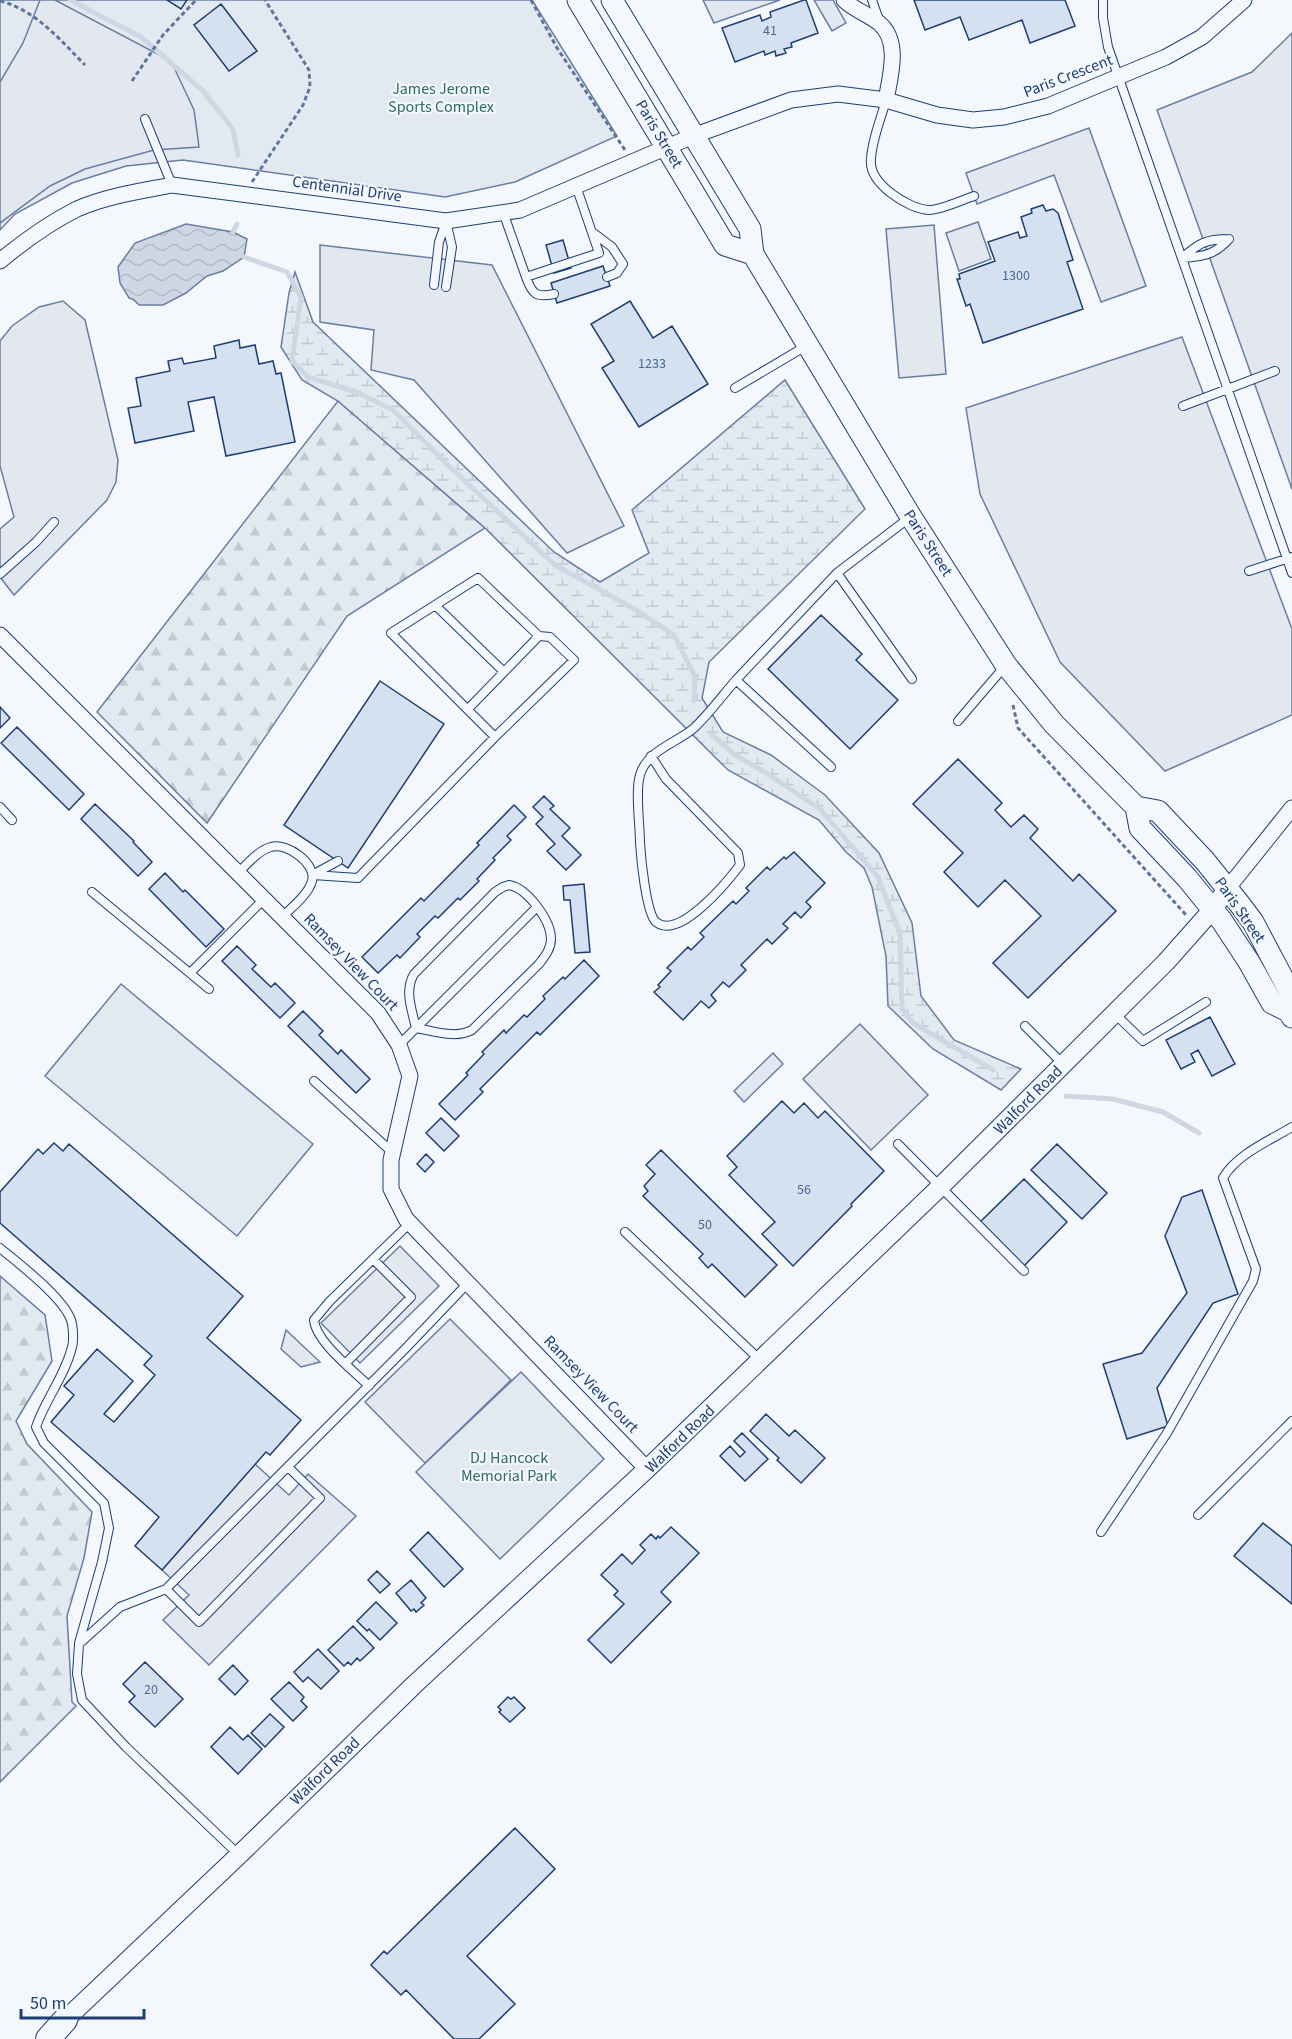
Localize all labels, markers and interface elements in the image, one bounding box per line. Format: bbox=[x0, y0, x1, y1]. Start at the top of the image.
house number: 41 bbox=[763, 21, 777, 41]
street label: Paris Crescent bbox=[1020, 49, 1116, 103]
park label: James Jerome Sports Complex bbox=[388, 78, 494, 118]
street label: Paris Street bbox=[630, 96, 688, 173]
street label: Centennial Drive bbox=[291, 170, 403, 208]
house number: 1300 bbox=[1002, 266, 1030, 286]
house number: 1233 bbox=[638, 354, 666, 374]
street label: Paris Street bbox=[898, 505, 958, 581]
street label: Paris Street bbox=[1209, 873, 1271, 948]
street label: Ramsey View Court bbox=[299, 908, 404, 1016]
street label: Walford Road bbox=[989, 1061, 1067, 1139]
house number: 56 bbox=[797, 1180, 811, 1200]
house number: 50 bbox=[698, 1215, 712, 1235]
street label: Ramsey View Court bbox=[539, 1330, 644, 1438]
street label: Walford Road bbox=[640, 1400, 720, 1478]
park label: DJ Hancock Memorial Park bbox=[461, 1447, 557, 1487]
house number: 20 bbox=[144, 1680, 158, 1700]
street label: Walford Road bbox=[285, 1732, 365, 1810]
scale bar bbox=[21, 1982, 144, 2020]
text: 50 m bbox=[30, 1991, 66, 2016]

